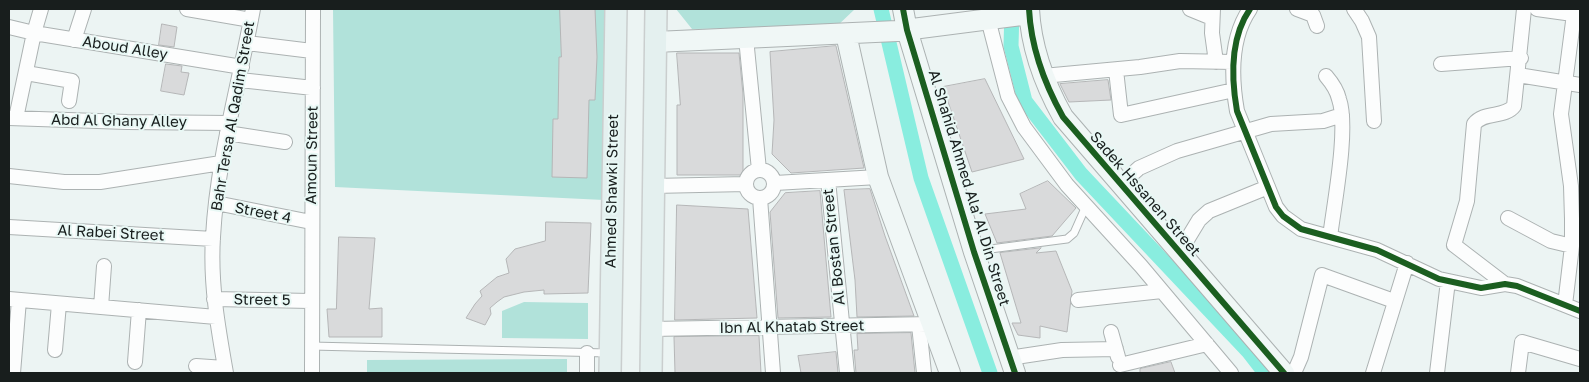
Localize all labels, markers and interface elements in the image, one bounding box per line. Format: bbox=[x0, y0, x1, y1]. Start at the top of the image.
street label: Bahr Tersa Al Qadim Street bbox=[207, 20, 259, 212]
street label: Aboud Alley bbox=[81, 32, 169, 64]
street label: Al Shahid Ahmed Ala' Al Din Street bbox=[924, 68, 1014, 308]
street label: Amoun Street bbox=[302, 105, 322, 205]
street label: Abd Al Ghany Alley bbox=[51, 111, 187, 131]
street label: Ahmed Shawki Street bbox=[602, 114, 622, 268]
street label: Sadek Hssanen Street bbox=[1086, 128, 1204, 260]
street label: Al Bostan Street bbox=[819, 188, 849, 306]
street label: Street 4 bbox=[233, 199, 293, 227]
street label: Al Rabei Street bbox=[57, 221, 165, 245]
street label: Street 5 bbox=[233, 291, 291, 309]
street label: Ibn Al Khatab Street bbox=[719, 317, 865, 337]

